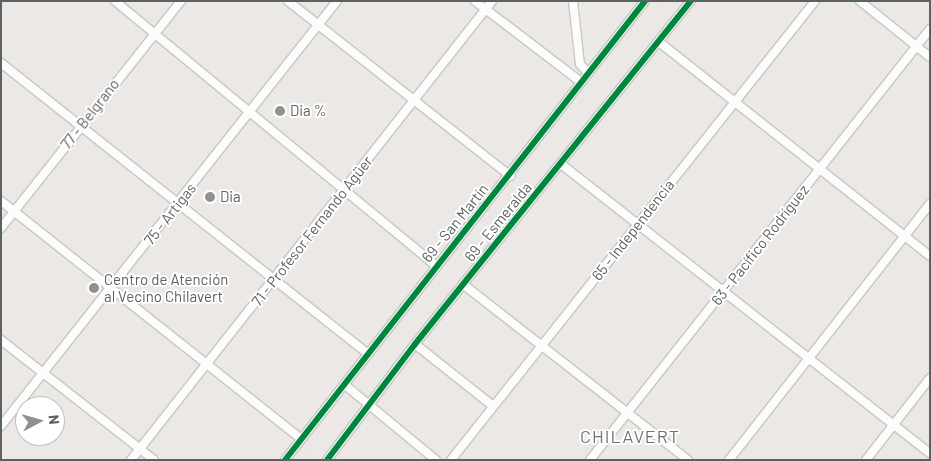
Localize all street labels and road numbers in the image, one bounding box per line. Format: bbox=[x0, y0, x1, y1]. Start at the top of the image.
street label: 77 - Belgrano bbox=[57, 75, 123, 153]
street label: 71 - Profesor Fernando Agüer bbox=[248, 152, 376, 310]
street label: 65 - Independencia bbox=[588, 176, 678, 284]
street label: 75 - Artigas bbox=[140, 179, 200, 249]
street label: 69 - Esmeralda bbox=[461, 179, 535, 265]
street label: 69 - San Martín bbox=[418, 180, 492, 266]
street label: 63 - Pacífico Rodríguez bbox=[707, 181, 813, 309]

